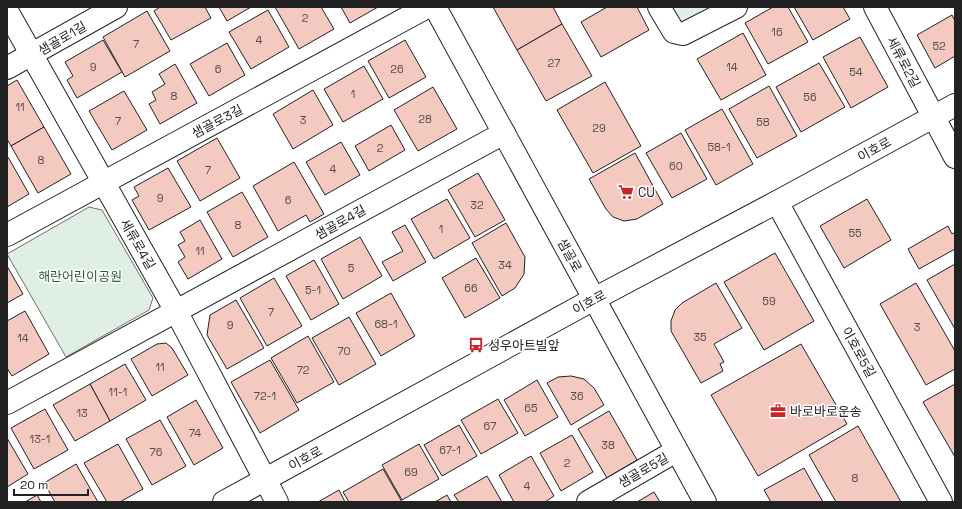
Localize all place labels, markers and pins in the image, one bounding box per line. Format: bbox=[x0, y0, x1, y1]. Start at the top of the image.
supermarket icon: CU bbox=[617, 183, 635, 201]
place label: CU bbox=[638, 184, 655, 201]
bus stop icon: 성우아트빌앞 bbox=[467, 336, 485, 354]
place label: 성우아트빌앞 bbox=[488, 337, 560, 354]
office icon: 바로바로운송 bbox=[769, 402, 787, 420]
place label: 바로바로운송 bbox=[790, 403, 862, 420]

